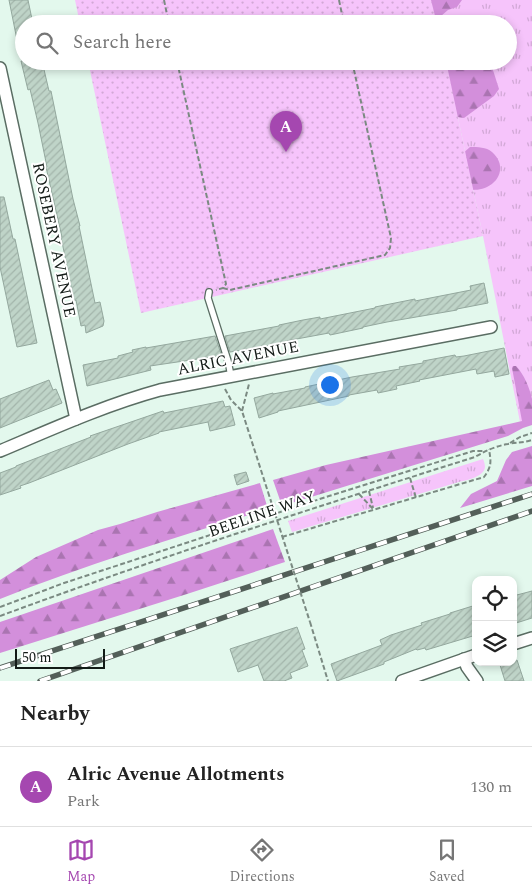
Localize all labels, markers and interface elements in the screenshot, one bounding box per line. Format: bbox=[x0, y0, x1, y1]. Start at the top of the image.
search box bbox=[15, 15, 517, 70]
text: Search here bbox=[73, 28, 172, 57]
icon: search bbox=[33, 29, 61, 57]
pin: A bbox=[270, 111, 302, 152]
street label: ROSEBERY AVENUE bbox=[26, 160, 82, 320]
street label: ALRIC AVENUE bbox=[175, 334, 301, 382]
your location bbox=[317, 372, 343, 398]
street label: BEELINE WAY bbox=[205, 484, 319, 544]
map controls bbox=[472, 576, 517, 666]
button: locate bbox=[472, 576, 517, 621]
button: layers bbox=[472, 621, 517, 666]
scale bar bbox=[15, 646, 105, 669]
text: 50 m bbox=[22, 647, 52, 668]
text: Nearby bbox=[20, 698, 90, 730]
text: Alric Avenue Allotments bbox=[67, 760, 284, 789]
text: A bbox=[30, 775, 42, 799]
text: 130 m bbox=[470, 775, 512, 799]
text: Park bbox=[67, 789, 100, 813]
tab: Map bbox=[67, 836, 95, 887]
tab: Directions bbox=[229, 836, 295, 887]
tab: Saved bbox=[429, 836, 465, 887]

